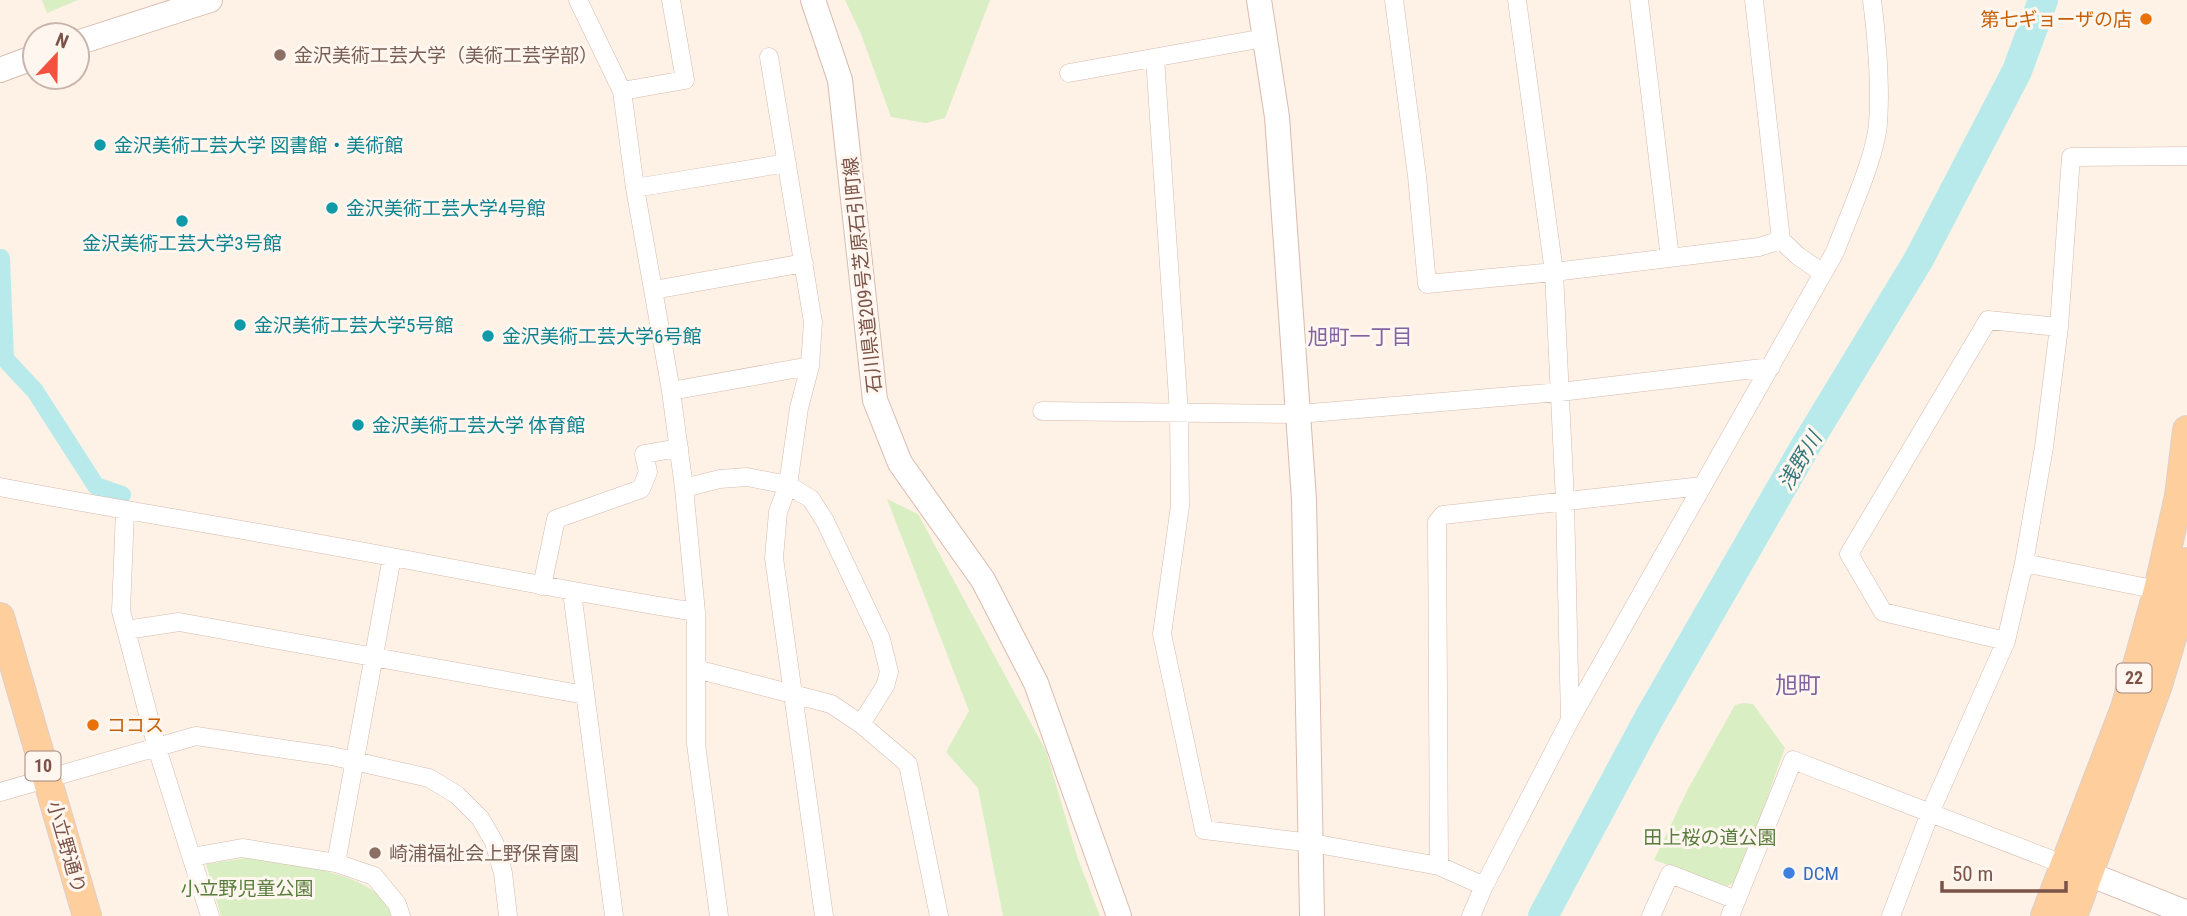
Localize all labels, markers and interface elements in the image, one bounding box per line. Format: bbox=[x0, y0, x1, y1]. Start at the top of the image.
place label: 第七ギョーザの店 bbox=[1980, 8, 2132, 31]
marker: 第七ギョーザの店 bbox=[2138, 11, 2154, 27]
north arrow bbox=[21, 21, 91, 91]
text: N bbox=[52, 28, 72, 54]
place label: 金沢美術工芸大学（美術工芸学部） bbox=[294, 44, 598, 67]
marker: 金沢美術工芸大学（美術工芸学部） bbox=[272, 47, 288, 63]
place label: 金沢美術工芸大学 図書館・美術館 bbox=[114, 134, 403, 157]
marker: 金沢美術工芸大学 図書館・美術館 bbox=[92, 137, 108, 153]
street label: 石川県道209号芝原石引町線 bbox=[839, 156, 886, 394]
place label: 金沢美術工芸大学4号館 bbox=[346, 197, 545, 220]
marker: 金沢美術工芸大学4号館 bbox=[324, 200, 340, 216]
marker: 金沢美術工芸大学3号館 bbox=[174, 213, 190, 229]
place label: 金沢美術工芸大学3号館 bbox=[82, 232, 282, 255]
place label: 金沢美術工芸大学5号館 bbox=[254, 314, 453, 337]
marker: 金沢美術工芸大学5号館 bbox=[232, 317, 248, 333]
place label: 金沢美術工芸大学6号館 bbox=[502, 325, 701, 348]
district label: 旭町一丁目 bbox=[1308, 325, 1413, 349]
marker: 金沢美術工芸大学6号館 bbox=[480, 328, 496, 344]
place label: 金沢美術工芸大学 体育館 bbox=[372, 414, 585, 437]
marker: 金沢美術工芸大学 体育館 bbox=[350, 417, 366, 433]
water label: 浅野川 bbox=[1773, 426, 1828, 494]
road number: 22 bbox=[2116, 664, 2152, 692]
district label: 旭町 bbox=[1775, 672, 1821, 699]
place label: ココス bbox=[107, 714, 164, 737]
marker: ココス bbox=[85, 717, 101, 733]
road number: 10 bbox=[26, 752, 60, 780]
street label: 小立野通り bbox=[42, 798, 91, 896]
park label: 田上桜の道公園 bbox=[1643, 826, 1777, 849]
place label: 崎浦福祉会上野保育園 bbox=[389, 842, 579, 865]
marker: 崎浦福祉会上野保育園 bbox=[367, 845, 383, 861]
scale bar bbox=[1942, 850, 2066, 894]
place label: DCM bbox=[1803, 862, 1839, 885]
text: 50 m bbox=[1952, 862, 1993, 886]
marker: DCM bbox=[1781, 865, 1797, 881]
park label: 小立野児童公園 bbox=[180, 877, 314, 900]

